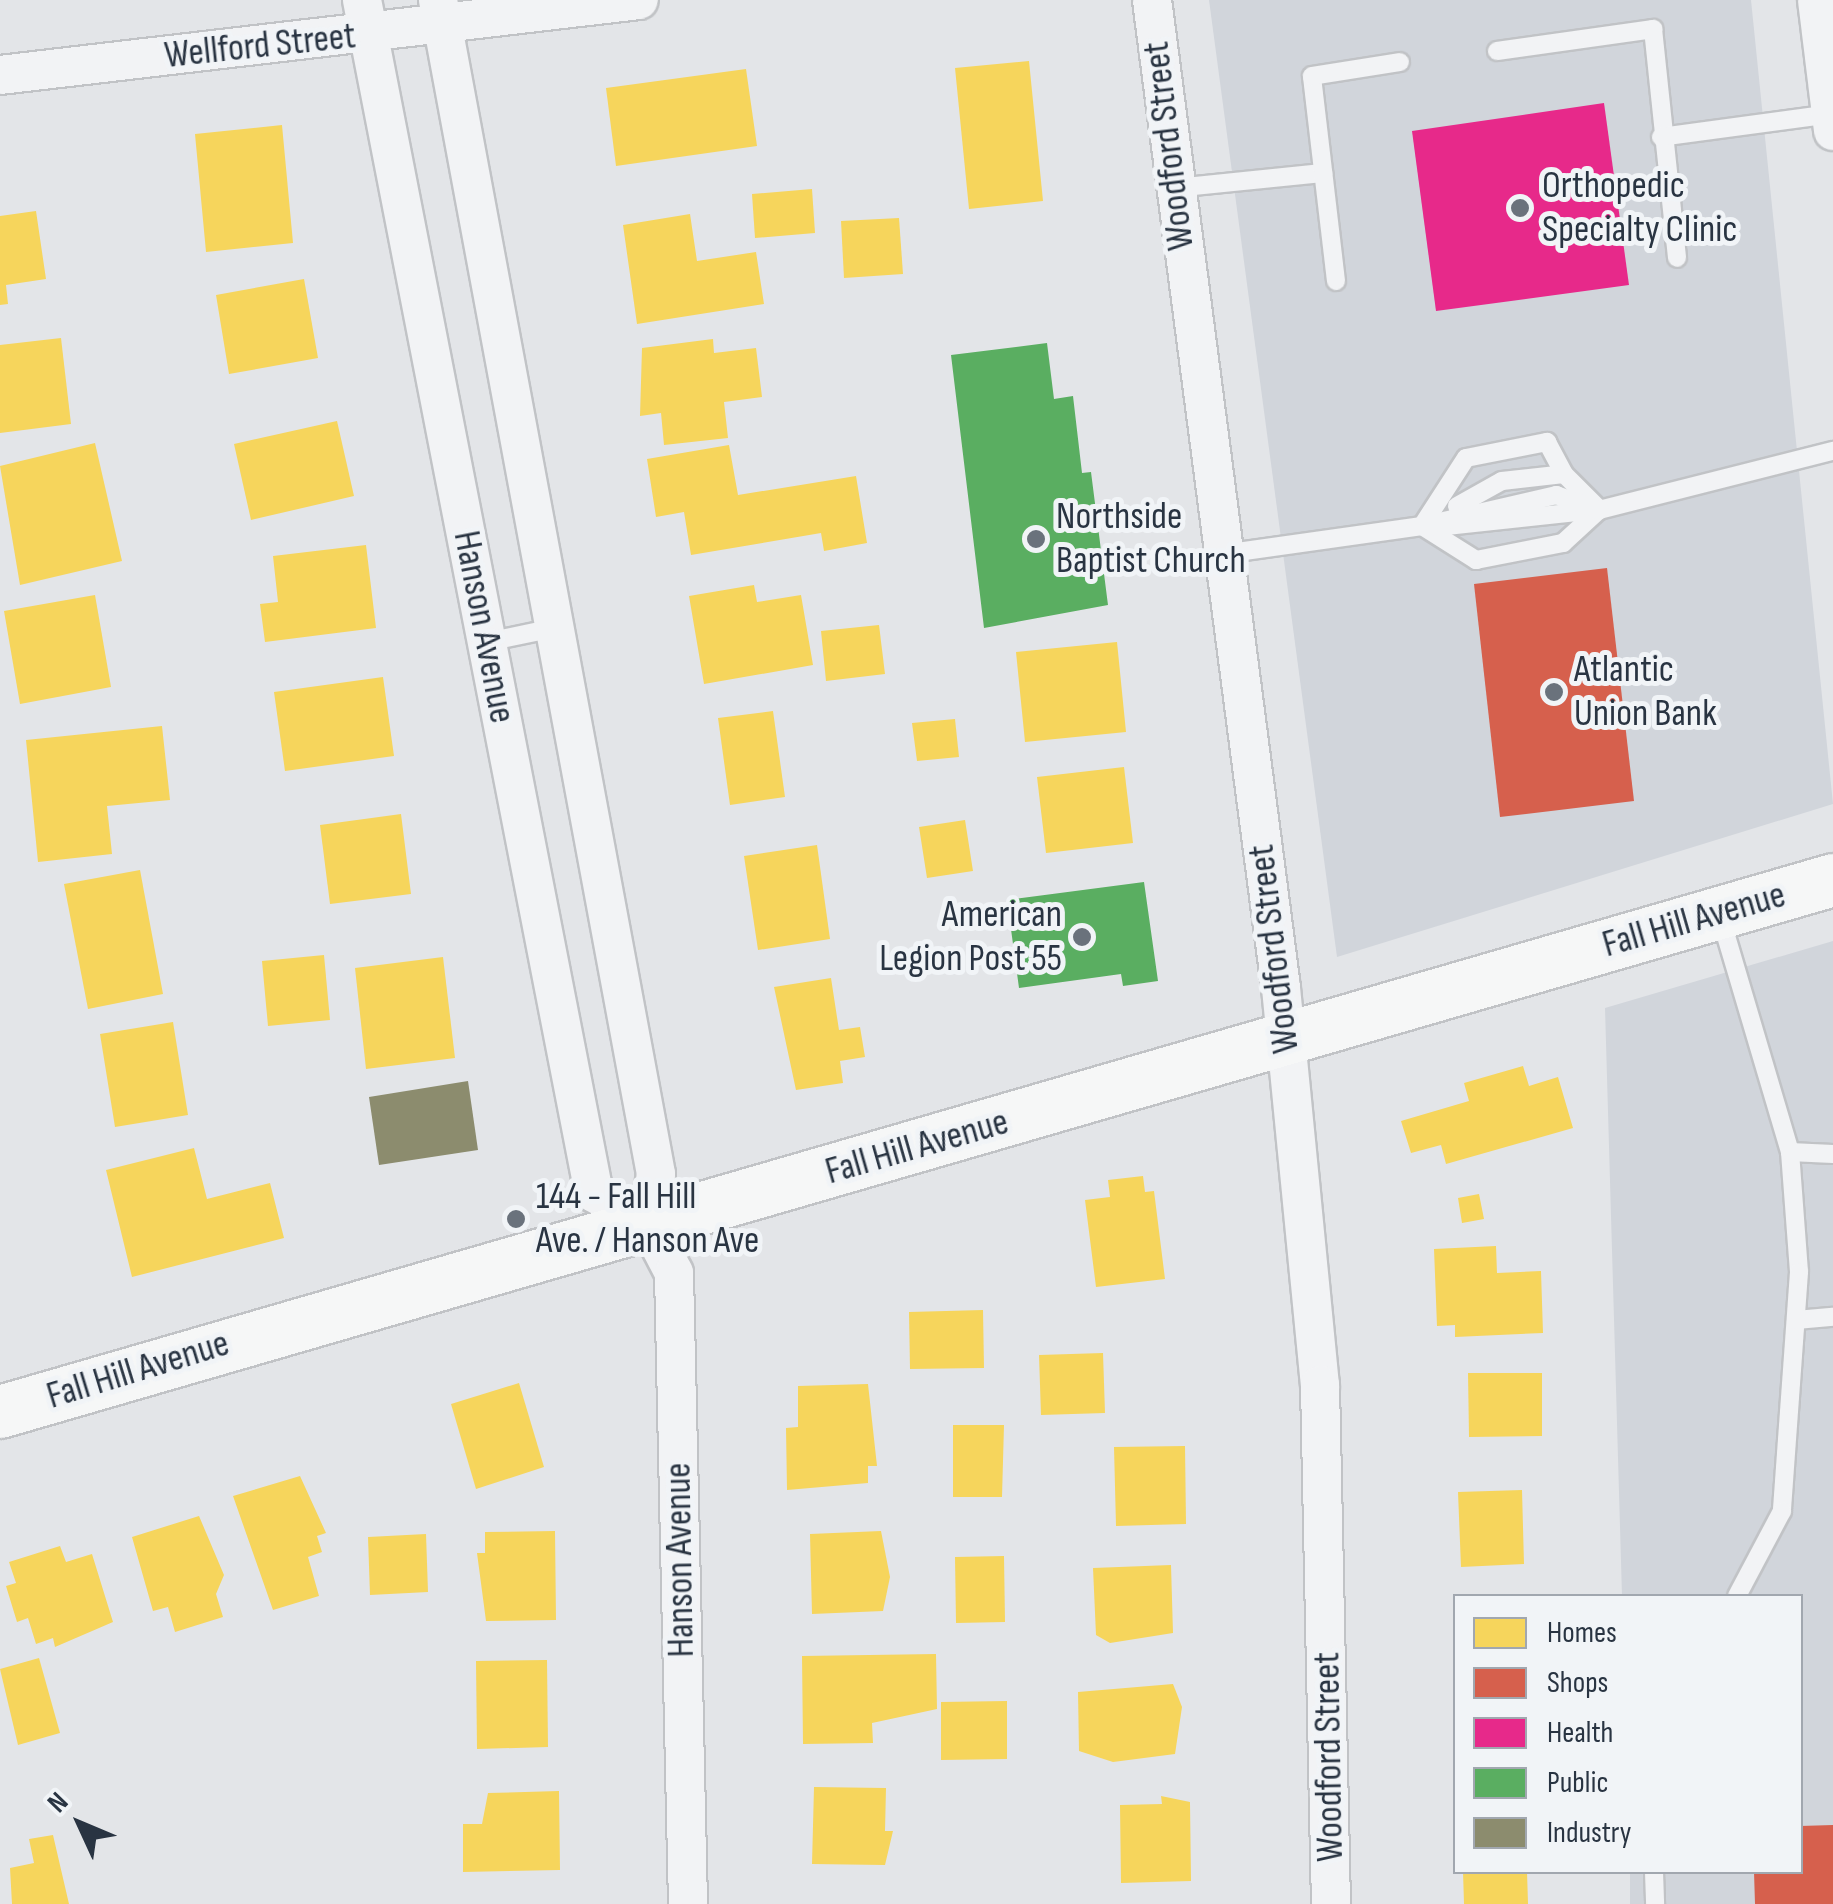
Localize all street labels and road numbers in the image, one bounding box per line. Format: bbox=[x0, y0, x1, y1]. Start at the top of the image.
street label: Wellford Street bbox=[162, 13, 358, 79]
street label: Woodford Street bbox=[1134, 39, 1204, 253]
street label: Hanson Avenue bbox=[443, 527, 525, 727]
street label: Woodford Street bbox=[1239, 842, 1309, 1056]
street label: Fall Hill Avenue bbox=[1597, 872, 1791, 968]
street label: Fall Hill Avenue bbox=[820, 1099, 1014, 1195]
street label: Fall Hill Avenue bbox=[41, 1321, 235, 1419]
street label: Hanson Avenue bbox=[656, 1462, 704, 1658]
street label: Woodford Street bbox=[1304, 1652, 1354, 1862]

